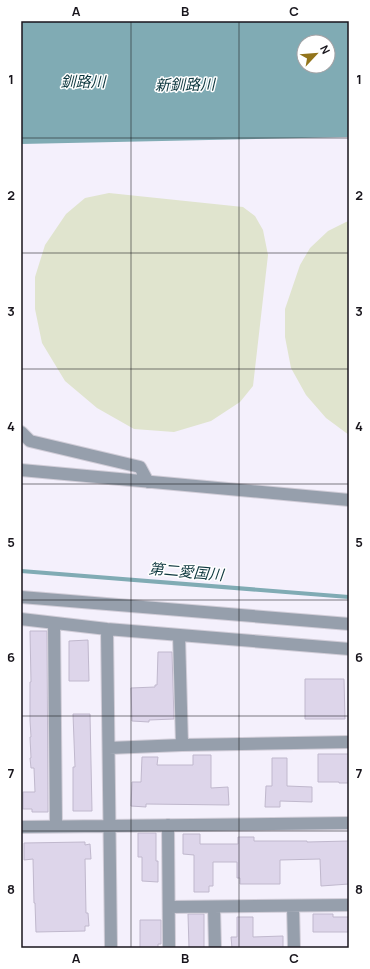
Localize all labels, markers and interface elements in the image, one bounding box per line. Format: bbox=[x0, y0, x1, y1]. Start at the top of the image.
text: A bbox=[72, 2, 81, 20]
text: B bbox=[181, 2, 189, 20]
text: C bbox=[289, 2, 299, 20]
north arrow bbox=[296, 34, 336, 74]
text: N bbox=[317, 43, 334, 56]
text: 1 bbox=[8, 70, 14, 88]
text: 1 bbox=[356, 70, 362, 88]
water label: 釧路川 bbox=[60, 71, 107, 92]
water label: 新釧路川 bbox=[155, 73, 217, 96]
text: 2 bbox=[7, 186, 15, 204]
text: 2 bbox=[355, 186, 363, 204]
text: 3 bbox=[7, 302, 15, 320]
text: 3 bbox=[355, 302, 363, 320]
text: 4 bbox=[7, 417, 15, 435]
text: 4 bbox=[355, 417, 363, 435]
text: 5 bbox=[7, 533, 15, 551]
text: 5 bbox=[355, 533, 363, 551]
water label: 第二愛国川 bbox=[148, 558, 226, 585]
text: 6 bbox=[7, 648, 15, 666]
text: 6 bbox=[355, 648, 363, 666]
text: 7 bbox=[8, 764, 15, 782]
text: 7 bbox=[356, 764, 363, 782]
text: 8 bbox=[7, 880, 15, 898]
text: 8 bbox=[355, 880, 363, 898]
text: A bbox=[72, 949, 81, 967]
text: B bbox=[181, 949, 189, 967]
text: C bbox=[289, 949, 299, 967]

